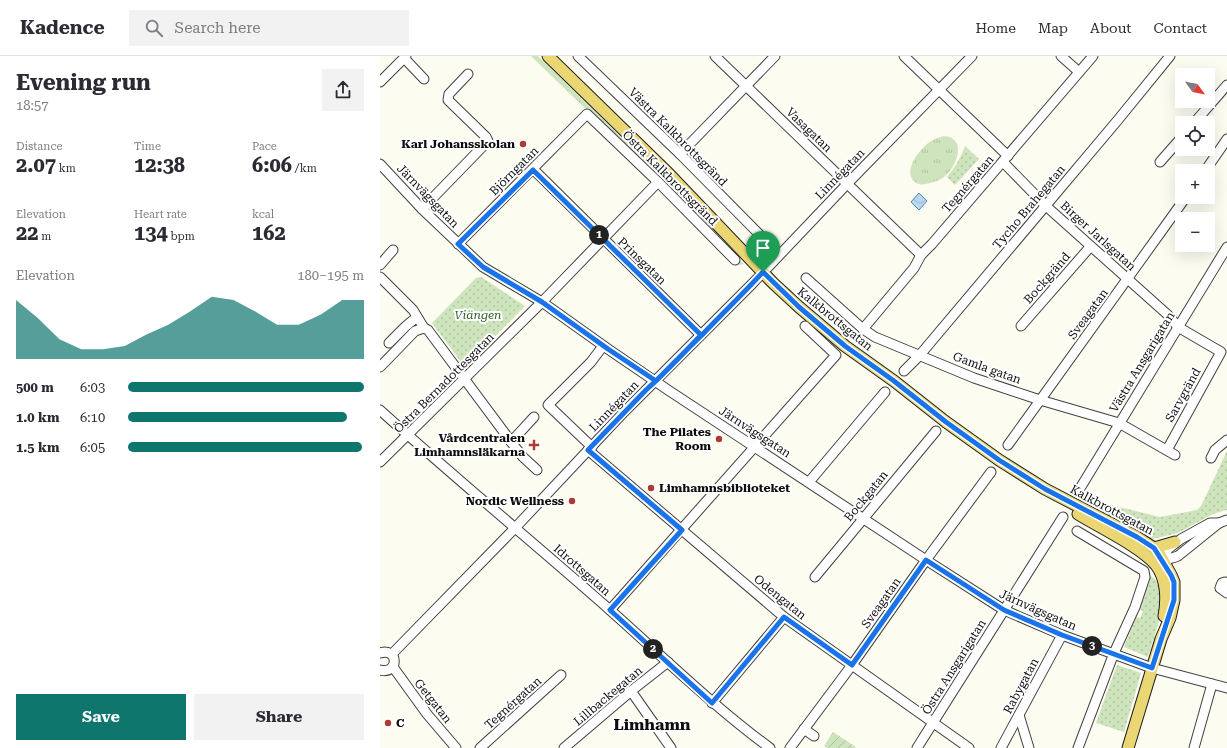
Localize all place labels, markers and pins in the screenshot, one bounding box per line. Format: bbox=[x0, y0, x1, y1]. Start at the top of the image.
place label: Karl Johansskolan bbox=[401, 137, 515, 151]
marker: Karl Johansskolan bbox=[518, 139, 528, 149]
pin: 1 bbox=[589, 225, 609, 245]
pin bbox=[746, 231, 780, 272]
place label: The Pilates Room bbox=[643, 425, 711, 453]
place label: Vårdcentralen Limhamnsläkarna bbox=[414, 431, 525, 459]
marker: The Pilates Room bbox=[714, 434, 724, 444]
marker: Vårdcentralen Limhamnsläkarna bbox=[528, 439, 540, 451]
place label: Limhamnsbiblioteket bbox=[659, 481, 790, 495]
marker: Limhamnsbiblioteket bbox=[646, 483, 656, 493]
place label: Nordic Wellness bbox=[466, 494, 564, 508]
marker: Nordic Wellness bbox=[567, 496, 577, 506]
pin: 3 bbox=[1082, 636, 1102, 656]
pin: 2 bbox=[643, 639, 663, 659]
place label: C bbox=[396, 716, 405, 730]
marker: C bbox=[383, 718, 393, 728]

